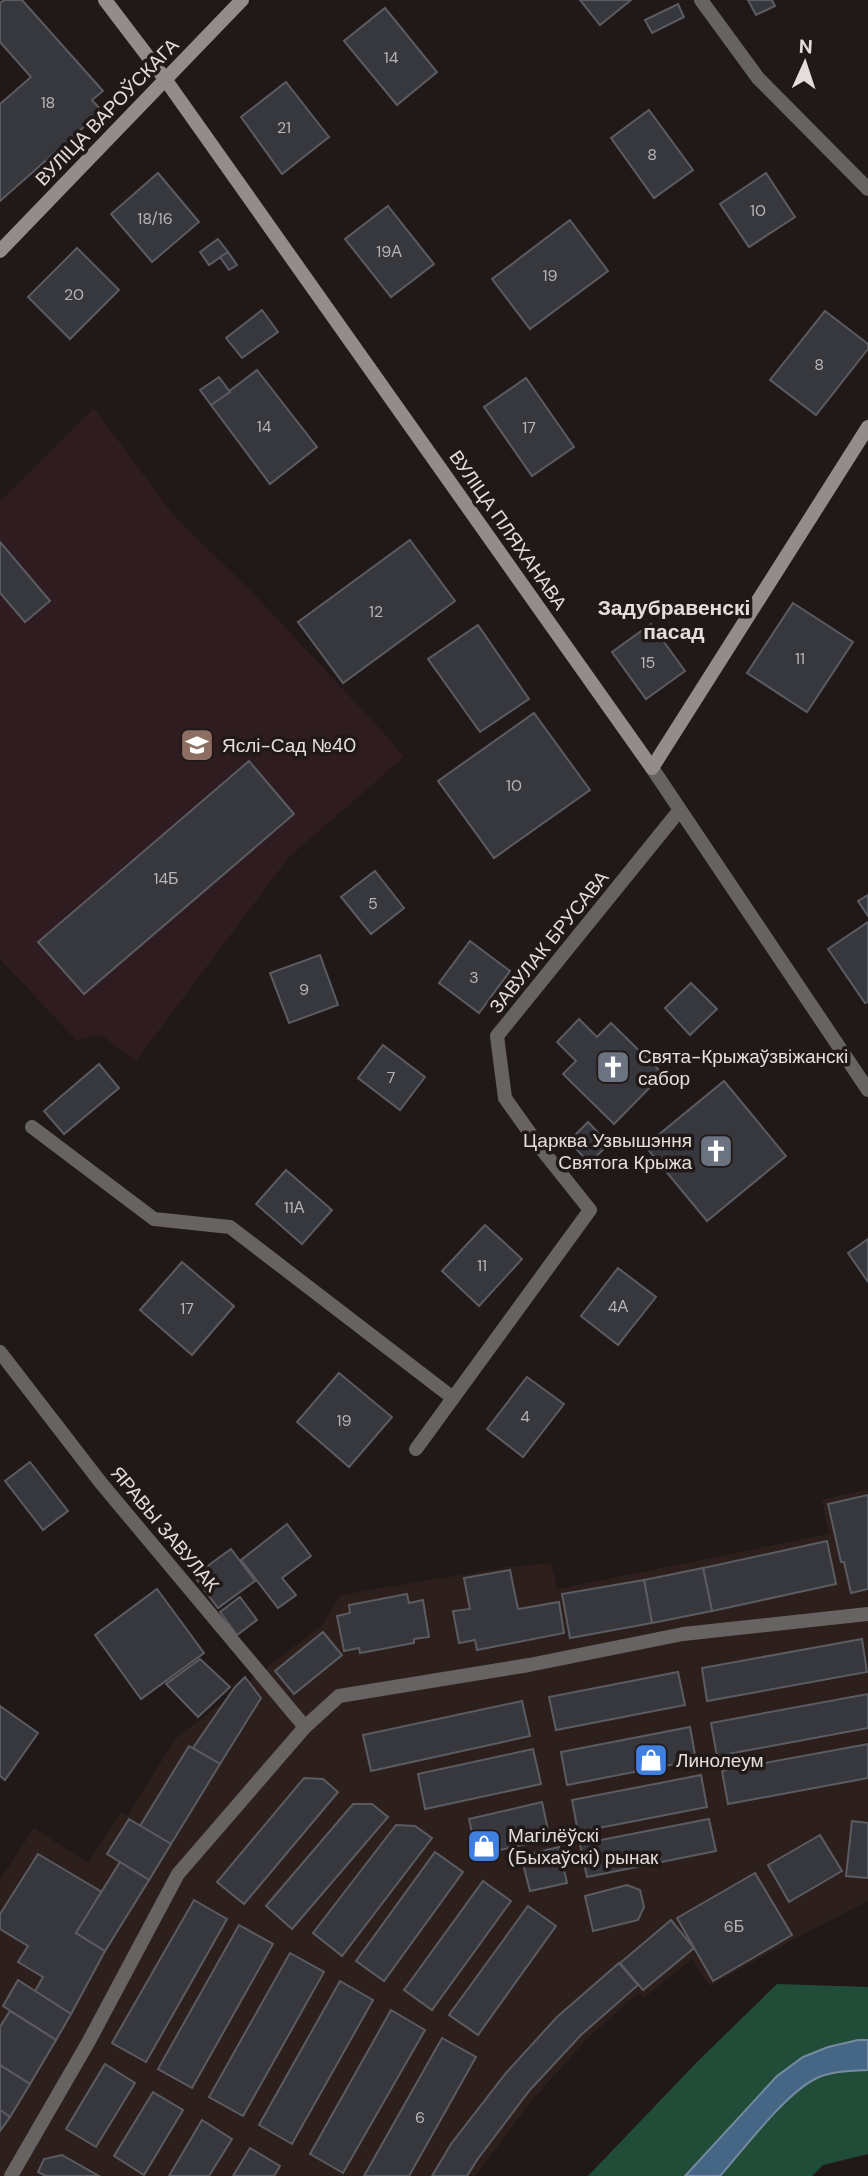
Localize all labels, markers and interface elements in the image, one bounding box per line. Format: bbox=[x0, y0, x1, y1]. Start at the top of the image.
north arrow bbox=[770, 28, 840, 98]
street label: ВУЛІЦА ВАРОЎСКАГА bbox=[30, 33, 184, 191]
text: N bbox=[798, 34, 813, 59]
house number: 14 bbox=[384, 47, 399, 68]
house number: 18 bbox=[41, 92, 55, 113]
house number: 21 bbox=[277, 117, 291, 138]
house number: 8 bbox=[647, 144, 657, 165]
house number: 10 bbox=[750, 200, 766, 221]
house number: 18/16 bbox=[137, 208, 173, 229]
house number: 19А bbox=[376, 241, 402, 262]
house number: 19 bbox=[542, 265, 558, 286]
house number: 20 bbox=[64, 284, 84, 305]
house number: 8 bbox=[814, 354, 824, 375]
house number: 14 bbox=[257, 416, 272, 437]
house number: 17 bbox=[522, 417, 536, 438]
street label: ВУЛІЦА ПЛЯХАНАВА bbox=[443, 445, 573, 615]
district label: Задубравенскі пасад bbox=[598, 594, 750, 646]
house number: 12 bbox=[369, 601, 383, 622]
house number: 11 bbox=[795, 648, 805, 669]
house number: 15 bbox=[641, 652, 655, 673]
school or university icon: Яслі-Сад №40 bbox=[178, 726, 216, 764]
place label: Яслі-Сад №40 bbox=[222, 733, 356, 758]
house number: 10 bbox=[506, 775, 522, 796]
street label: ЗАВУЛАК БРУСАВА bbox=[484, 865, 614, 1018]
house number: 14Б bbox=[153, 868, 179, 889]
house number: 5 bbox=[368, 893, 378, 914]
house number: 3 bbox=[469, 967, 479, 988]
house number: 9 bbox=[299, 979, 309, 1000]
place label: Свята-Крыжаўзвіжанскі сабор bbox=[638, 1044, 848, 1091]
church icon: Свята-Крыжаўзвіжанскі сабор bbox=[594, 1048, 632, 1086]
house number: 7 bbox=[387, 1067, 395, 1088]
place label: Царква Узвышэння Святога Крыжа bbox=[523, 1128, 692, 1175]
church icon: Царква Узвышэння Святога Крыжа bbox=[697, 1132, 735, 1170]
house number: 11А bbox=[284, 1197, 305, 1218]
house number: 11 bbox=[477, 1255, 487, 1276]
house number: 4А bbox=[608, 1296, 629, 1317]
house number: 17 bbox=[180, 1298, 194, 1319]
house number: 4 bbox=[520, 1406, 530, 1427]
house number: 19 bbox=[336, 1410, 352, 1431]
street label: ЯРАВЫ ЗАВУЛАК bbox=[105, 1461, 225, 1597]
shop icon: Линолеум bbox=[632, 1741, 670, 1779]
place label: Линолеум bbox=[676, 1748, 764, 1773]
place label: Магілёўскі (Быхаўскі) рынак bbox=[508, 1823, 659, 1870]
shop icon: Магілёўскі (Быхаўскі) рынак bbox=[465, 1827, 503, 1865]
house number: 6Б bbox=[724, 1916, 744, 1937]
house number: 6 bbox=[415, 2107, 425, 2128]

